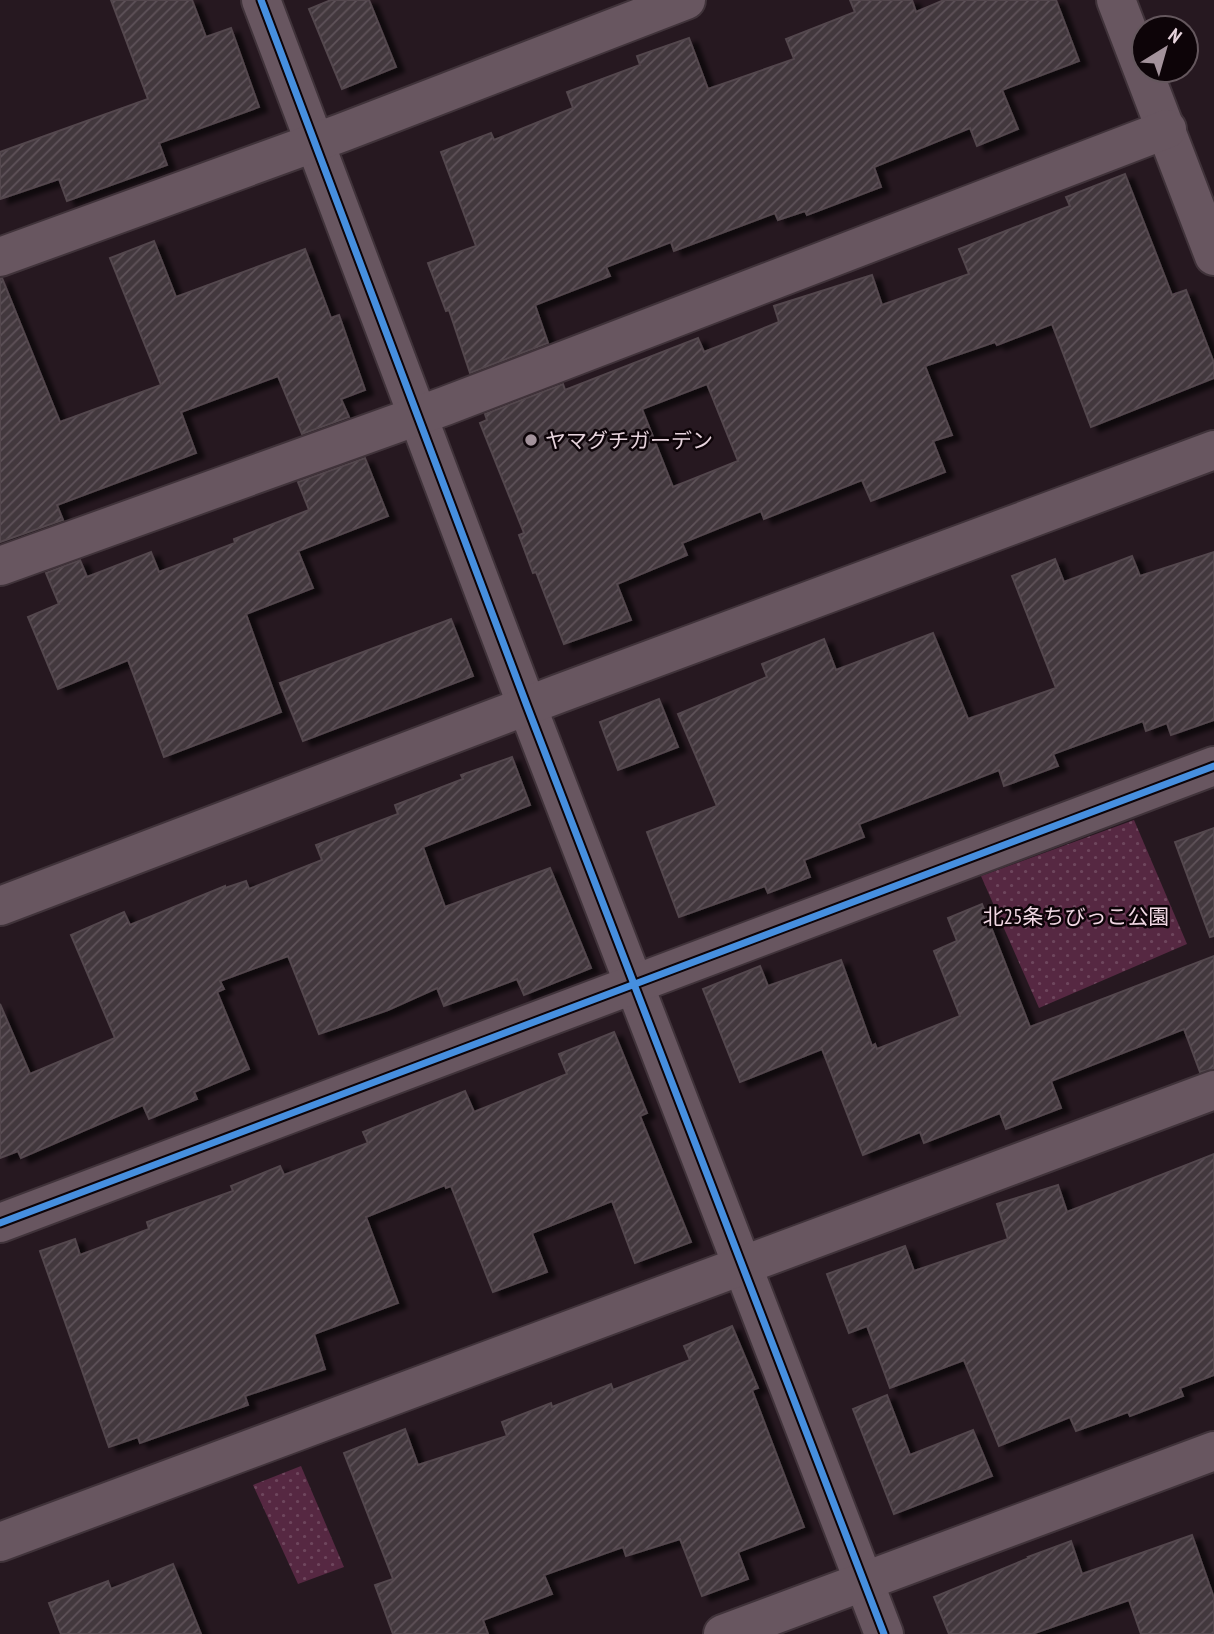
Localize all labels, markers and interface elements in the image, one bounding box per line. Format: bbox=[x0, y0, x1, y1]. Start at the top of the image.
north arrow bbox=[1130, 14, 1200, 84]
text: N bbox=[1164, 23, 1187, 48]
place label: ヤマグチガーデン bbox=[545, 427, 713, 454]
marker: ヤマグチガーデン bbox=[523, 432, 539, 448]
park label: 北25条ちびっこ公園 bbox=[983, 903, 1169, 930]

